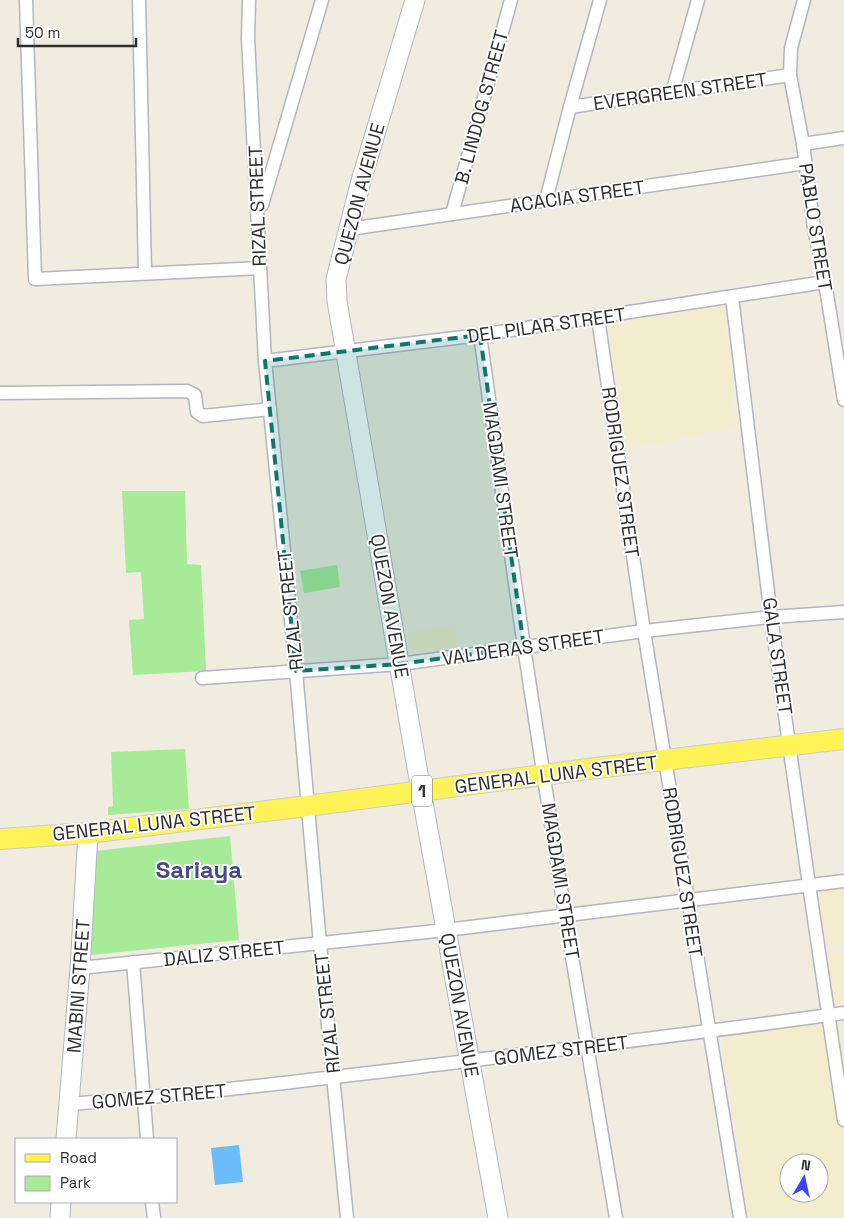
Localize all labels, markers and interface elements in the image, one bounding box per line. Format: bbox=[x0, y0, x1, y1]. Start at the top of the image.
scale bar bbox=[18, 15, 135, 47]
text: 50 m bbox=[25, 23, 60, 42]
street label: B. LINDOG STREET bbox=[449, 27, 514, 187]
street label: EVERGREEN STREET bbox=[591, 67, 769, 116]
street label: QUEZON AVENUE bbox=[329, 120, 390, 268]
street label: RIZAL STREET bbox=[243, 145, 272, 267]
street label: PABLO STREET bbox=[793, 161, 838, 293]
street label: ACACIA STREET bbox=[508, 175, 646, 218]
street label: DEL PILAR STREET bbox=[465, 302, 627, 349]
street label: RODRIGUEZ STREET bbox=[596, 385, 645, 559]
street label: MAGDAMI STREET bbox=[477, 400, 524, 560]
street label: QUEZON AVENUE bbox=[365, 532, 415, 680]
street label: RIZAL STREET bbox=[272, 548, 309, 671]
street label: GALA STREET bbox=[757, 596, 798, 716]
street label: VALDERAS STREET bbox=[440, 624, 606, 671]
street label: GENERAL LUNA STREET bbox=[453, 750, 659, 799]
road number: 1 bbox=[412, 776, 432, 806]
street label: RODRIGUEZ STREET bbox=[657, 785, 708, 959]
street label: GENERAL LUNA STREET bbox=[51, 800, 257, 847]
street label: MAGDAMI STREET bbox=[536, 801, 585, 961]
district label: Sariaya bbox=[156, 854, 242, 885]
street label: MABINI STREET bbox=[61, 918, 96, 1054]
street label: QUEZON AVENUE bbox=[435, 931, 485, 1079]
street label: DALIZ STREET bbox=[162, 935, 286, 972]
street label: RIZAL STREET bbox=[309, 951, 346, 1074]
street label: GOMEZ STREET bbox=[493, 1030, 630, 1071]
street label: GOMEZ STREET bbox=[91, 1078, 227, 1115]
legend bbox=[15, 1138, 178, 1203]
text: Road bbox=[60, 1148, 97, 1167]
north arrow bbox=[779, 1153, 829, 1203]
text: N bbox=[800, 1156, 812, 1175]
text: Park bbox=[60, 1173, 91, 1192]

